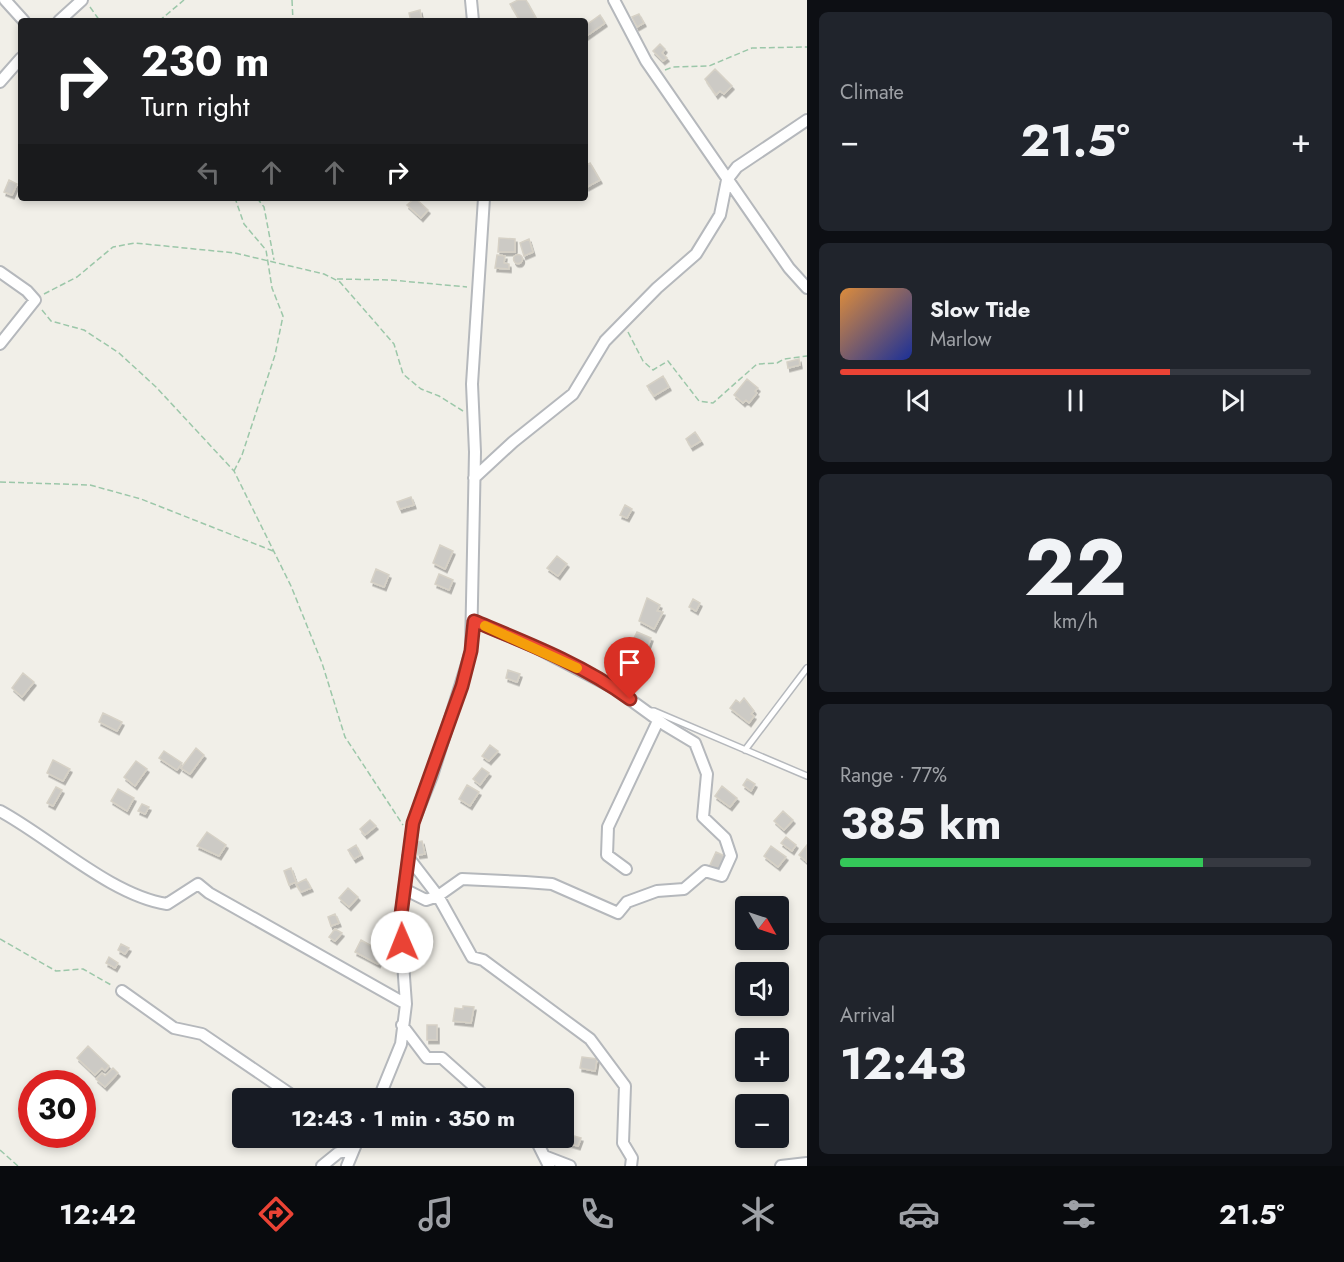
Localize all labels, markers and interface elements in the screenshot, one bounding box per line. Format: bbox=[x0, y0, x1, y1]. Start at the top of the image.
text: 230 m bbox=[141, 31, 269, 92]
icon: right bbox=[42, 42, 120, 120]
text: Climate bbox=[840, 78, 904, 107]
text: Turn right bbox=[141, 87, 249, 126]
text: 21.5° bbox=[1020, 108, 1130, 173]
text: − bbox=[840, 117, 859, 164]
text: + bbox=[1291, 117, 1311, 164]
icon: left bbox=[192, 156, 225, 189]
icon: ahead bbox=[255, 156, 288, 189]
icon: ahead bbox=[318, 156, 351, 189]
icon: right bbox=[381, 156, 414, 189]
text: Slow Tide bbox=[930, 293, 1030, 325]
text: Marlow bbox=[930, 325, 992, 354]
icon: previous bbox=[902, 384, 935, 417]
icon: pause bbox=[1059, 384, 1092, 417]
icon: next bbox=[1216, 384, 1249, 417]
text: 22 bbox=[1024, 512, 1127, 624]
text: km/h bbox=[1053, 607, 1098, 636]
pin bbox=[604, 637, 655, 699]
icon: arrive bbox=[613, 646, 646, 679]
text: Range · 77% bbox=[840, 761, 947, 790]
text: 385 km bbox=[840, 791, 1002, 856]
north arrow bbox=[735, 896, 789, 950]
map controls bbox=[735, 896, 789, 1148]
position arrow bbox=[370, 910, 434, 974]
button: sound bbox=[735, 962, 789, 1016]
text: Arrival bbox=[840, 1001, 895, 1030]
button: + bbox=[735, 1028, 789, 1082]
text: 12:43 bbox=[840, 1031, 966, 1096]
speed limit sign: 30 bbox=[18, 1070, 96, 1148]
button: − bbox=[735, 1094, 789, 1148]
text: 12:43 · 1 min · 350 m bbox=[291, 1102, 515, 1134]
icon: directions bbox=[255, 1193, 297, 1235]
icon: music bbox=[415, 1193, 457, 1235]
icon: phone bbox=[576, 1193, 618, 1235]
icon: climate bbox=[737, 1193, 779, 1235]
icon: car bbox=[898, 1193, 940, 1235]
icon: filters bbox=[1058, 1193, 1100, 1235]
text: 12:42 bbox=[59, 1195, 136, 1234]
text: 21.5° bbox=[1219, 1195, 1285, 1234]

